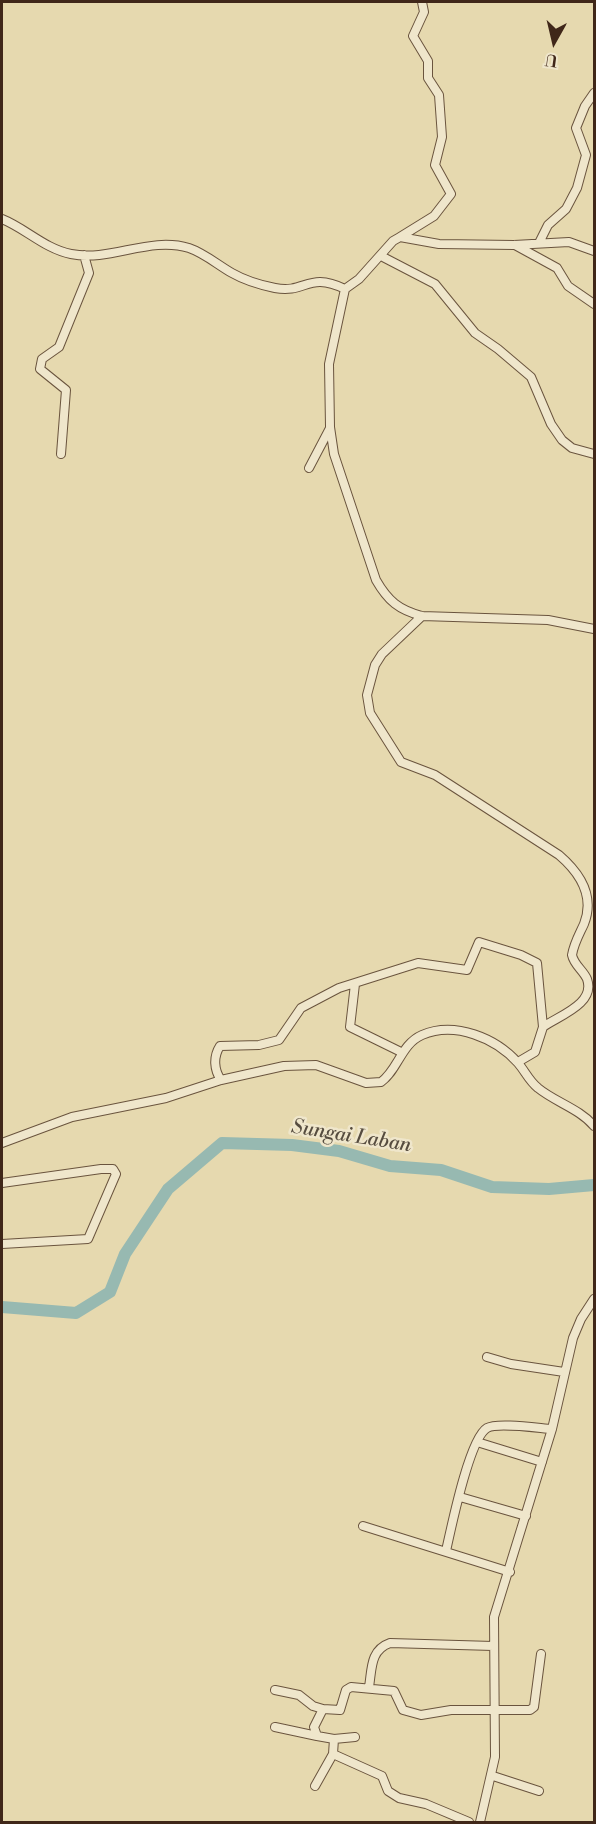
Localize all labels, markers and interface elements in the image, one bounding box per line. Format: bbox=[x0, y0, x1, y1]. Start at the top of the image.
north arrow bbox=[524, 12, 584, 72]
text: U bbox=[544, 49, 559, 71]
water label: Sungai Laban bbox=[289, 1116, 413, 1158]

